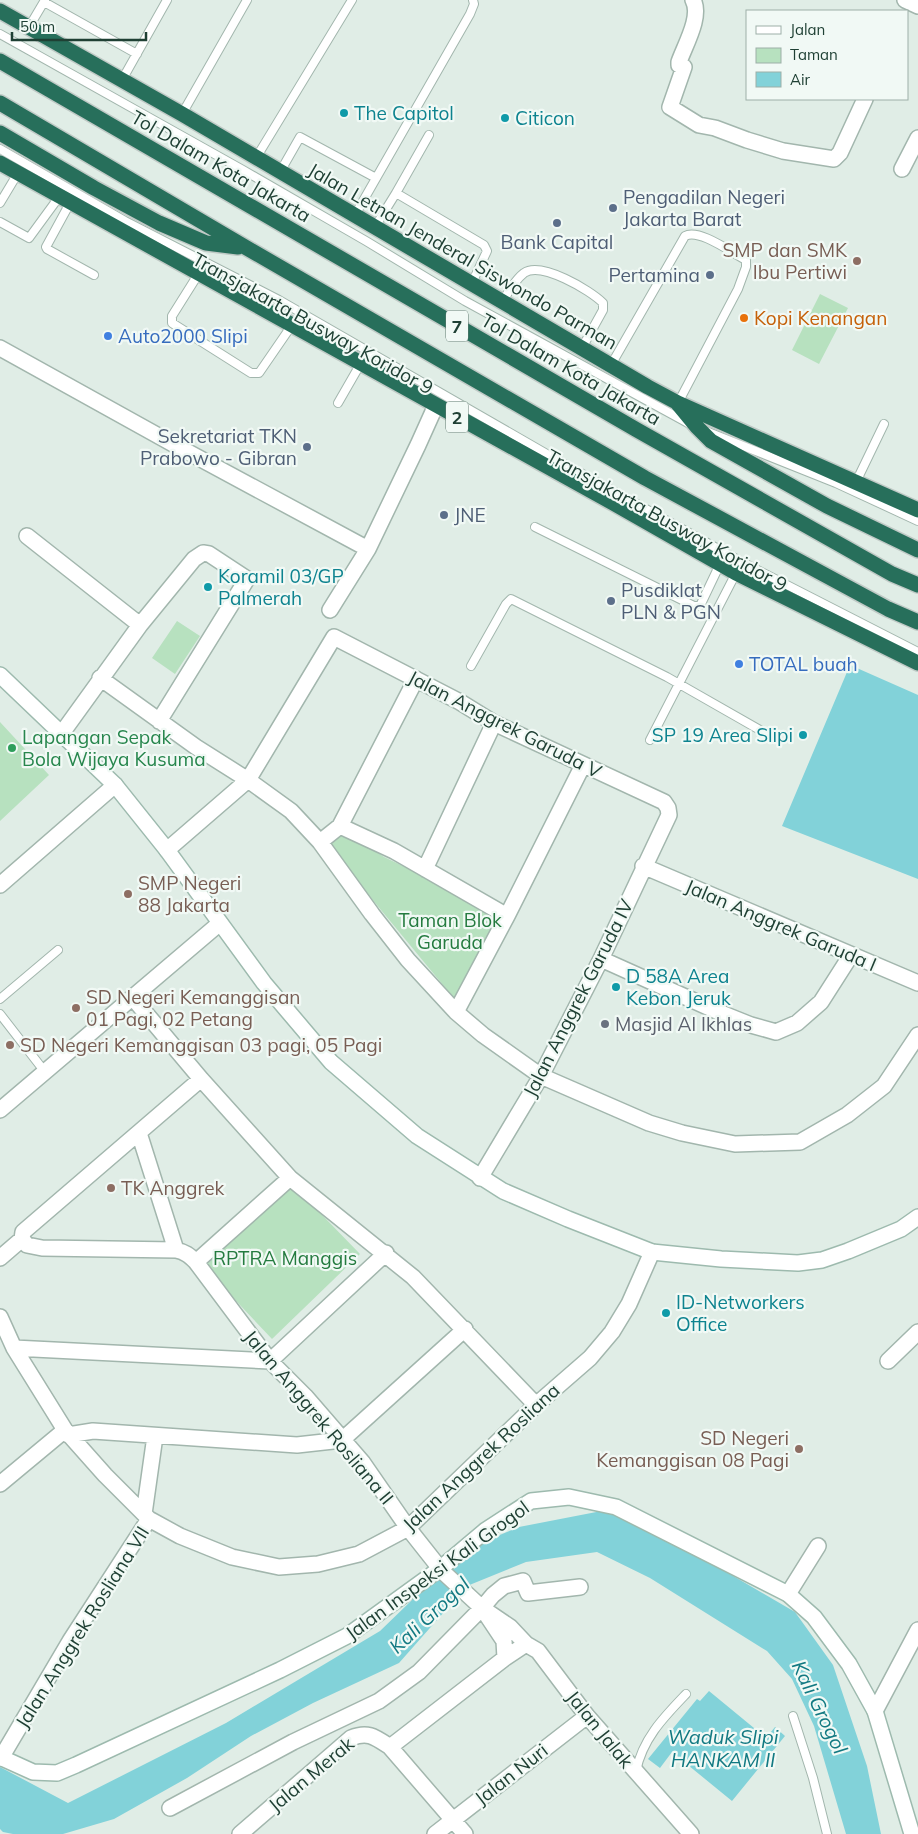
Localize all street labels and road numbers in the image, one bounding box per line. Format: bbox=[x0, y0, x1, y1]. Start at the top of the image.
street label: Tol Dalam Kota Jakarta bbox=[127, 105, 315, 227]
street label: Jalan Letnan Jenderal Siswondo Parman bbox=[304, 157, 622, 355]
street label: Transjakarta Busway Koridor 9 bbox=[188, 247, 438, 399]
street label: Tol Dalam Kota Jakarta bbox=[477, 308, 665, 430]
road number: 7 bbox=[446, 310, 468, 342]
road number: 2 bbox=[446, 402, 468, 432]
street label: Transjakarta Busway Koridor 9 bbox=[542, 444, 792, 596]
street label: Jalan Anggrek Garuda V bbox=[404, 665, 606, 784]
street label: Jalan Anggrek Garuda I bbox=[682, 874, 880, 976]
street label: Jalan Anggrek Garuda IV bbox=[518, 895, 639, 1101]
street label: Jalan Anggrek Rosliana II bbox=[239, 1325, 399, 1509]
street label: Jalan Anggrek Rosliana bbox=[398, 1378, 564, 1536]
street label: Jalan Inspeksi Kali Grogol bbox=[341, 1496, 533, 1644]
street label: Jalan Anggrek Rosliana VII bbox=[10, 1522, 154, 1732]
street label: Jalan Jalak bbox=[561, 1685, 639, 1773]
street label: Jalan Merak bbox=[263, 1731, 359, 1817]
street label: Jalan Nuri bbox=[470, 1738, 552, 1810]

